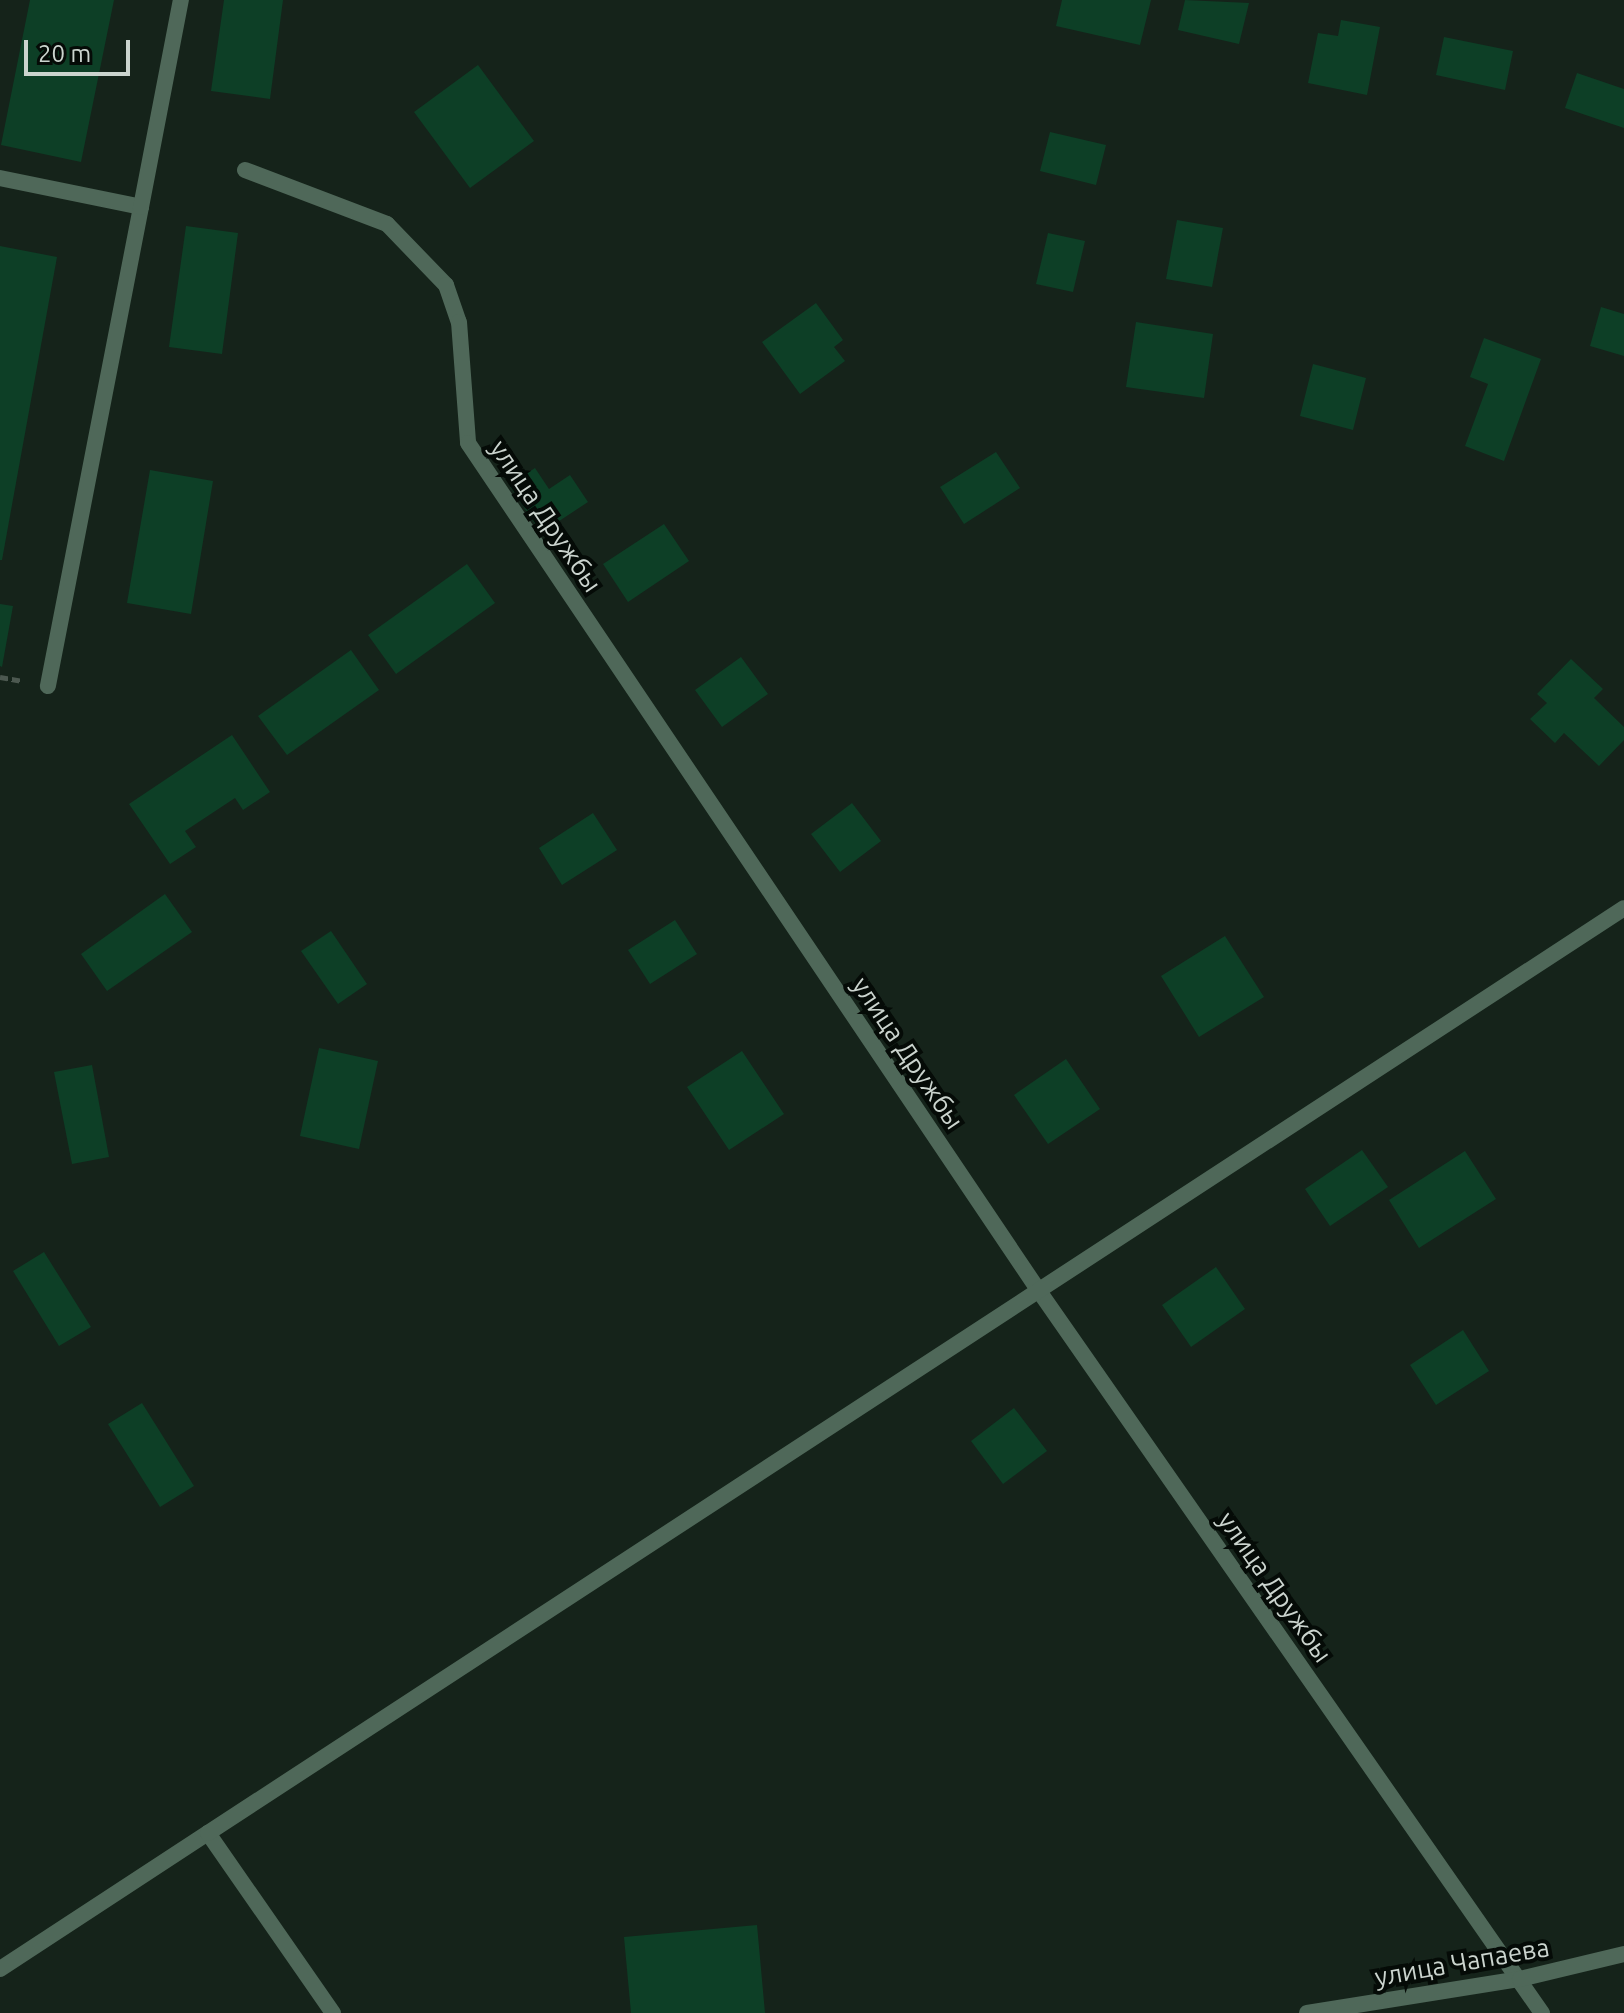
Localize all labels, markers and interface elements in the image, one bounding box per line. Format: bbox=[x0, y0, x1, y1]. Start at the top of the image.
scale bar bbox=[28, 24, 134, 74]
text: 20 m bbox=[38, 40, 91, 67]
street label: улица Дружбы bbox=[484, 434, 608, 598]
street label: улица Дружбы bbox=[846, 971, 970, 1135]
street label: улица Дружбы bbox=[1212, 1506, 1338, 1668]
street label: улица Чапаева bbox=[1372, 1931, 1552, 1993]

